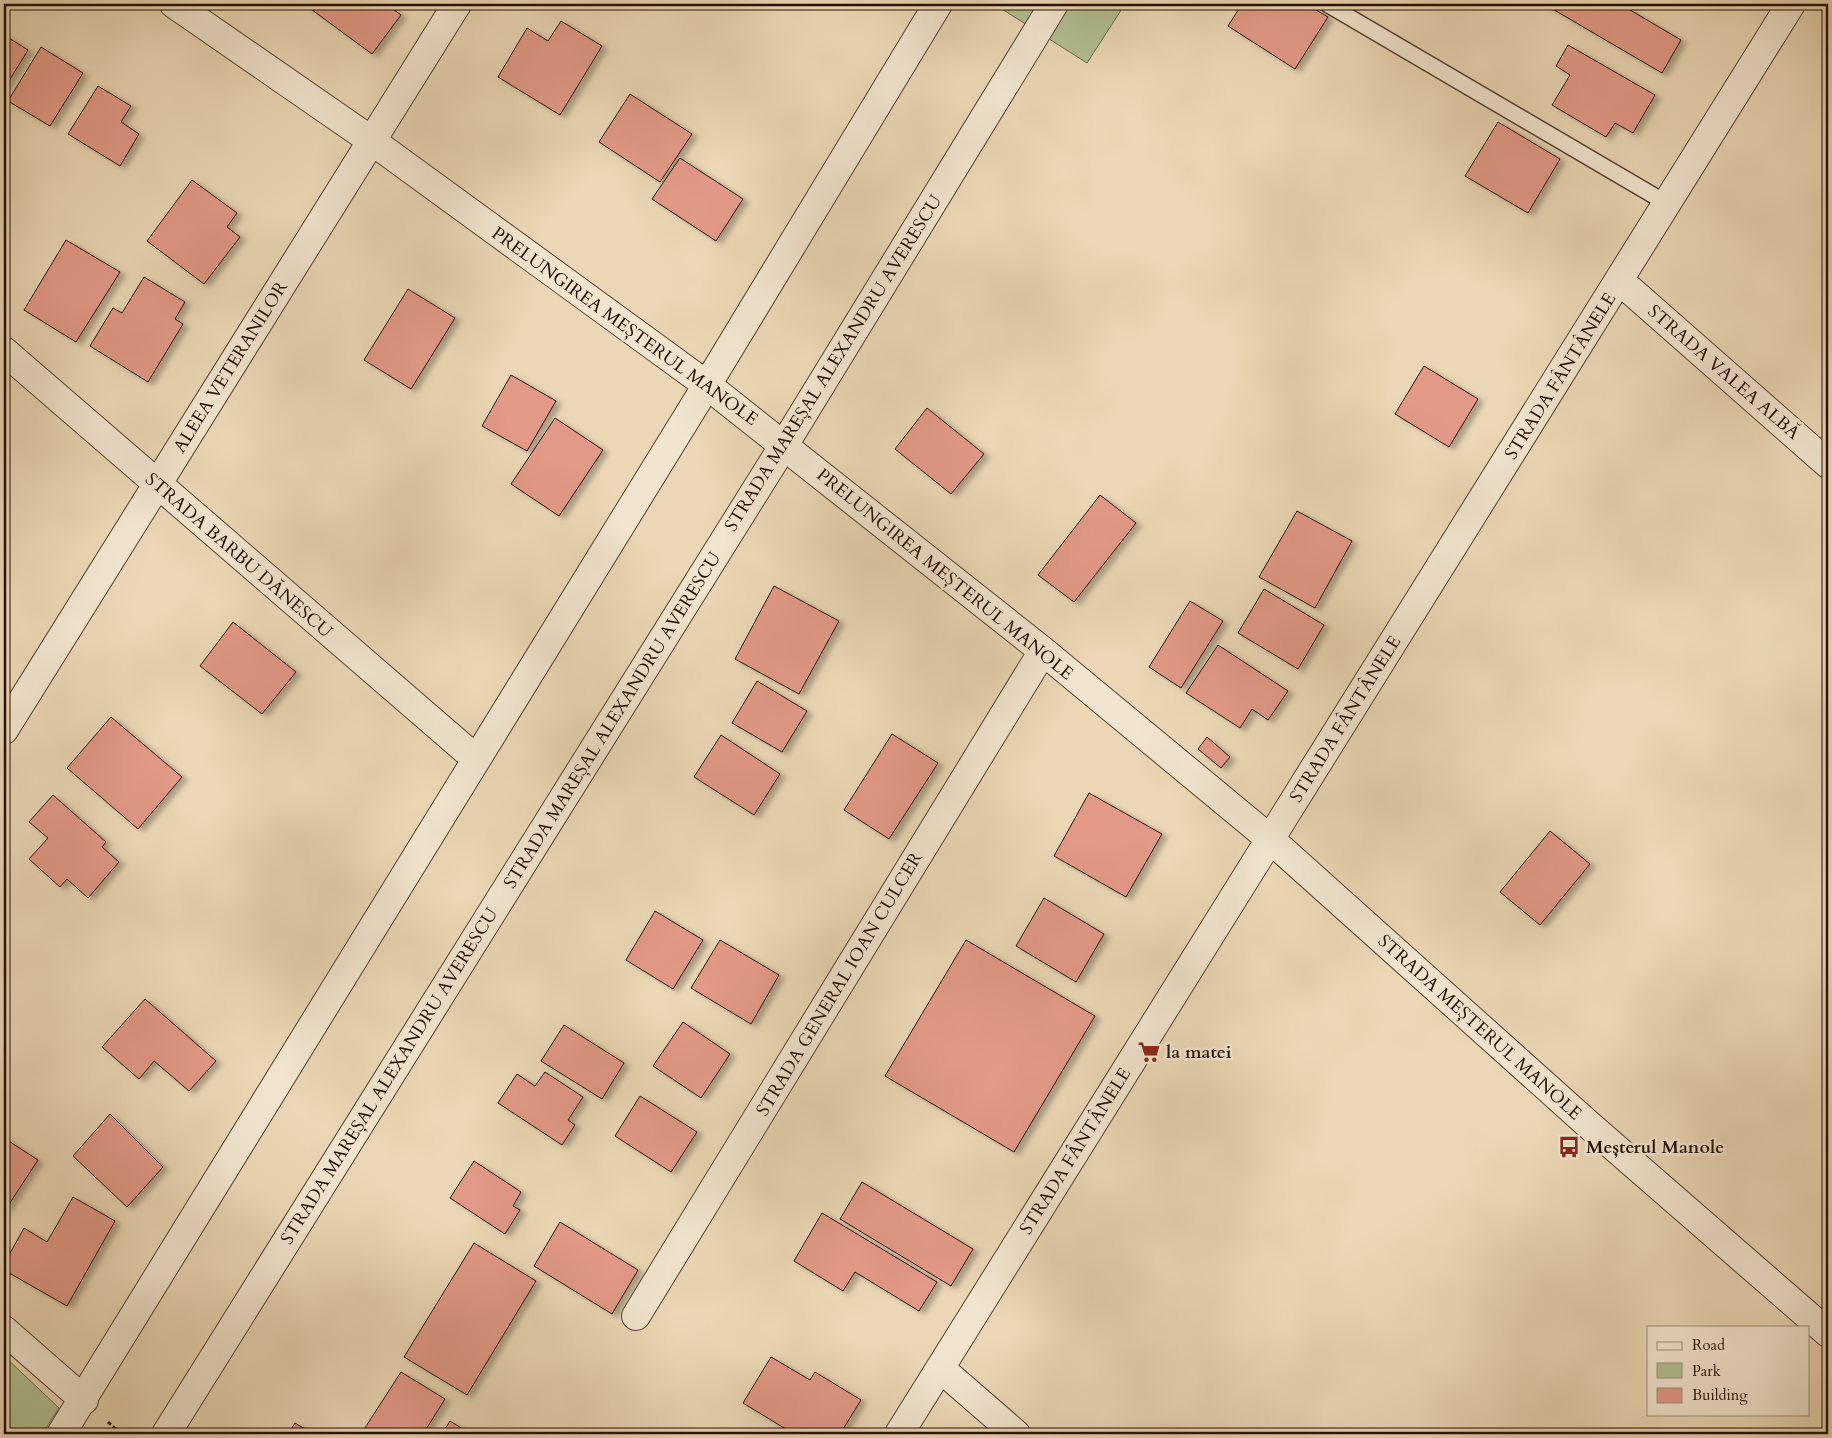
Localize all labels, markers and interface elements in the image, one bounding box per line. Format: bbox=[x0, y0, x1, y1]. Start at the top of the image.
street label: STRADA MAREȘAL ALEXANDRU AVERESCU bbox=[719, 190, 948, 536]
street label: PRELUNGIREA MEȘTERUL MANOLE bbox=[486, 221, 763, 432]
street label: ALEEA VETERANILOR bbox=[167, 276, 294, 458]
street label: STRADA FÂNTÂNELE bbox=[1499, 288, 1622, 465]
street label: STRADA VALEA ALBĂ bbox=[1642, 299, 1805, 446]
street label: PRELUNGIREA MEȘTERUL MANOLE bbox=[811, 463, 1078, 686]
street label: STRADA BARBU DĂNESCU bbox=[140, 467, 338, 644]
street label: STRADA MAREȘAL ALEXANDRU AVERESCU bbox=[498, 547, 727, 893]
street label: STRADA FÂNTÂNELE bbox=[1284, 631, 1407, 808]
street label: STRADA GENERAL IOAN CULCER bbox=[750, 847, 929, 1121]
street label: STRADA MAREȘAL ALEXANDRU AVERESCU bbox=[275, 903, 504, 1249]
street label: STRADA MEȘTERUL MANOLE bbox=[1372, 929, 1587, 1126]
supermarket icon: la matei bbox=[1136, 1039, 1162, 1065]
place label: la matei bbox=[1166, 1040, 1232, 1065]
street label: STRADA FÂNTÂNELE bbox=[1014, 1063, 1137, 1240]
bus stop icon: Meșterul Manole bbox=[1556, 1134, 1582, 1160]
place label: Meșterul Manole bbox=[1586, 1135, 1724, 1160]
legend bbox=[1647, 1326, 1810, 1416]
text: Road bbox=[1692, 1335, 1725, 1355]
text: Park bbox=[1692, 1361, 1721, 1381]
text: Building bbox=[1692, 1385, 1748, 1405]

